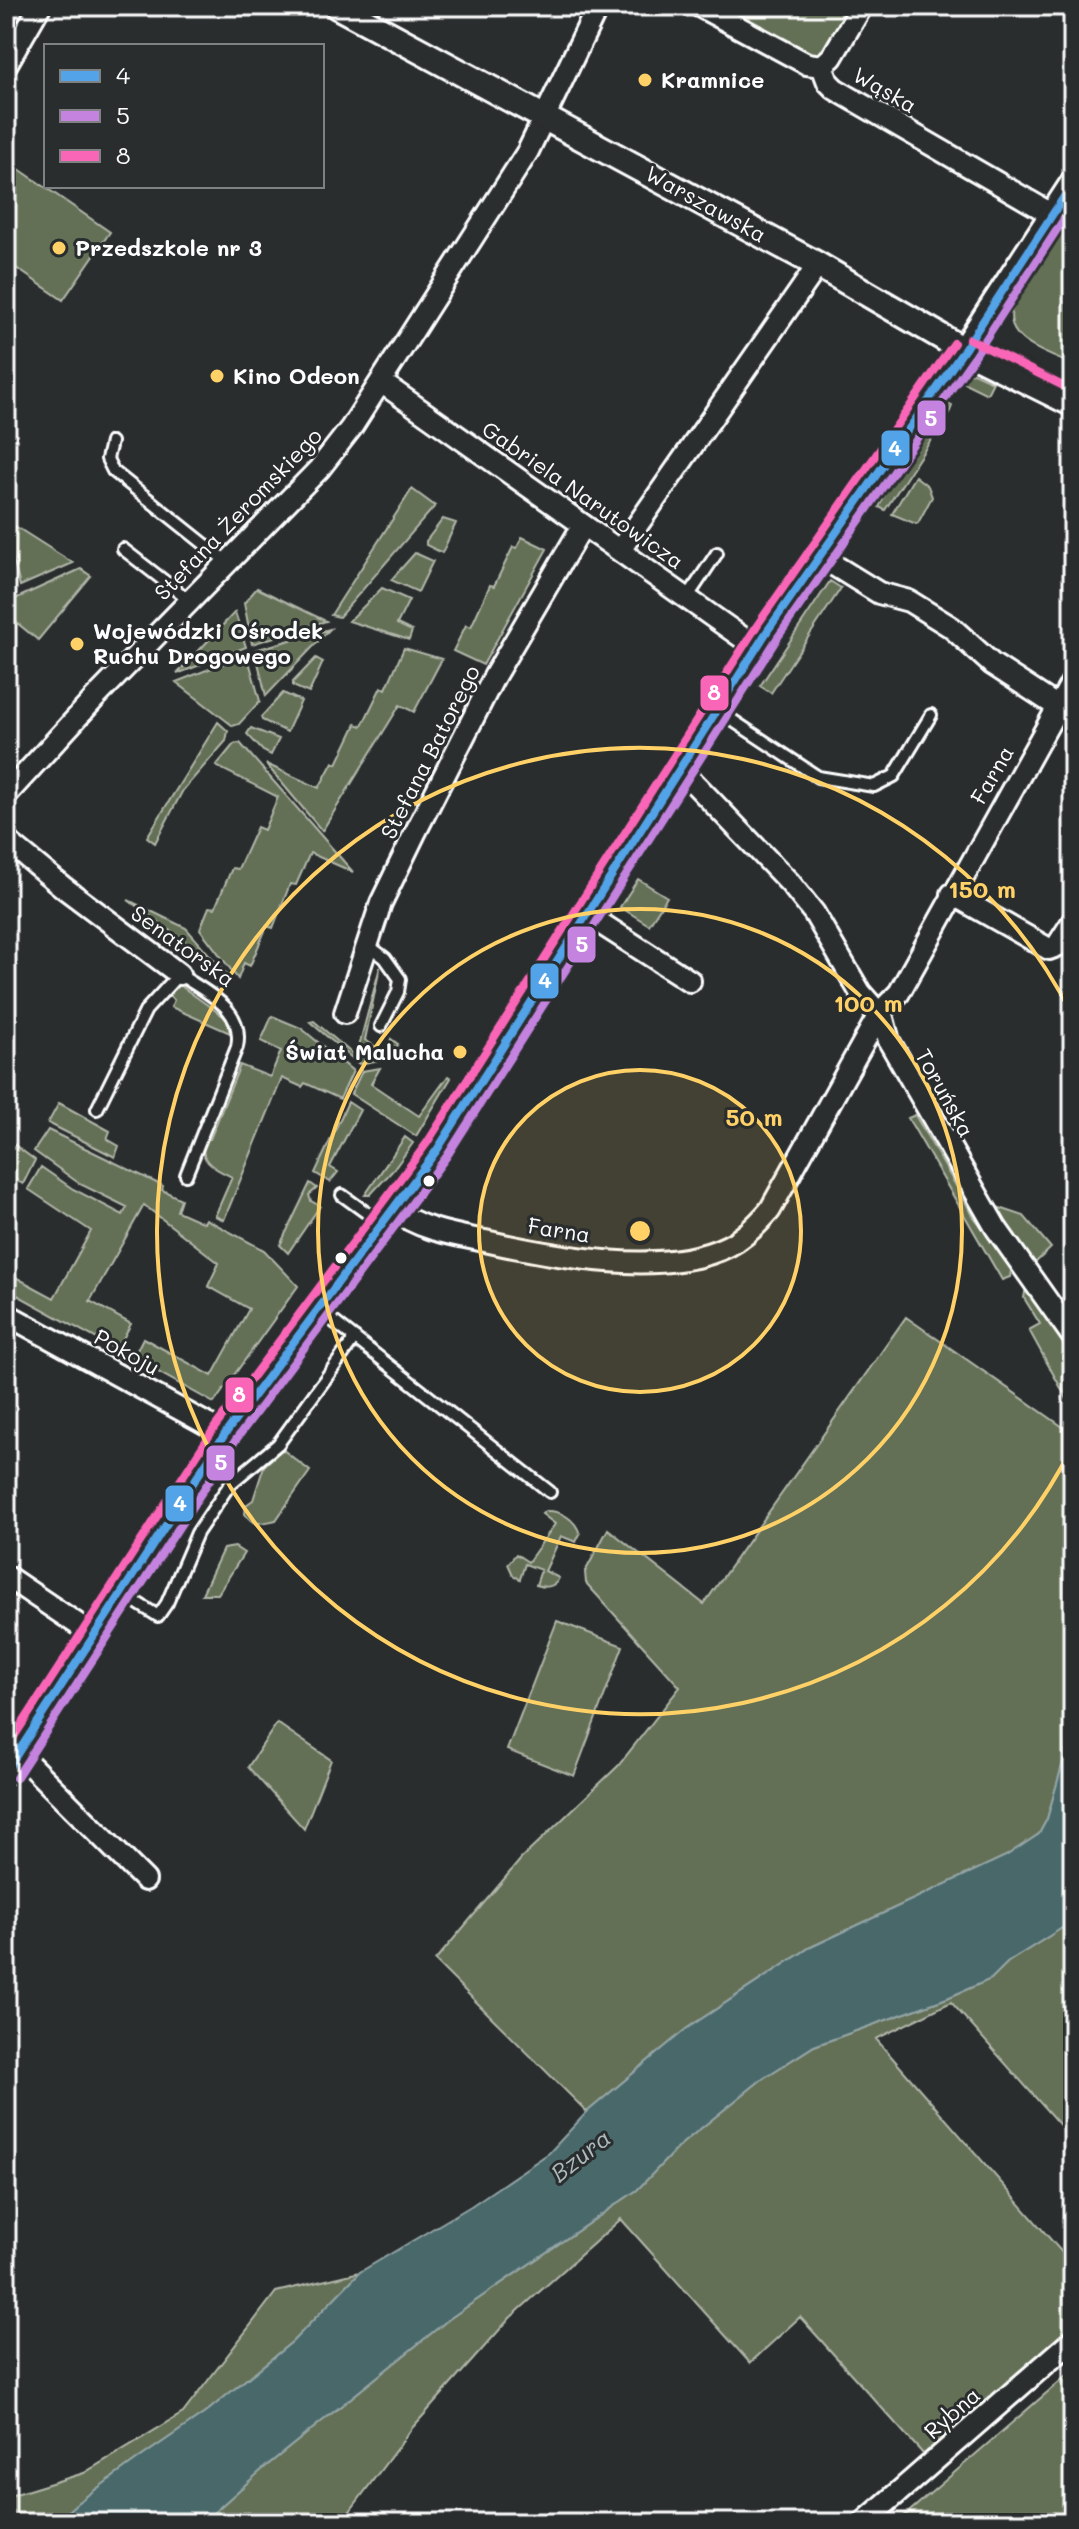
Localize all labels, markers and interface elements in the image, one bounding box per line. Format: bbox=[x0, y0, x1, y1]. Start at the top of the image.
legend bbox=[44, 44, 324, 188]
text: 4 bbox=[116, 59, 130, 90]
street label: Wąska bbox=[848, 60, 922, 119]
place label: Kramnice bbox=[661, 65, 764, 94]
marker: Kramnice bbox=[636, 71, 654, 89]
text: 5 bbox=[116, 99, 130, 130]
text: 8 bbox=[116, 139, 131, 170]
street label: Warszawska bbox=[641, 158, 772, 249]
place label: Przedszkole nr 3 bbox=[75, 233, 262, 262]
marker: Przedszkole nr 3 bbox=[50, 239, 68, 257]
place label: Kino Odeon bbox=[233, 361, 360, 390]
marker: Kino Odeon bbox=[208, 367, 226, 385]
line badge: 5 bbox=[916, 399, 947, 437]
text: 5 bbox=[925, 403, 938, 432]
street label: Gabriela Narutowicza bbox=[477, 414, 690, 575]
street label: Stefana Żeromskiego bbox=[148, 421, 328, 606]
line badge: 4 bbox=[880, 429, 911, 467]
text: 4 bbox=[888, 433, 902, 462]
place label: Wojewódzki Ośrodek Ruchu Drogowego bbox=[93, 616, 323, 670]
marker: Wojewódzki Ośrodek Ruchu Drogowego bbox=[68, 635, 86, 653]
street label: Stefana Batorego bbox=[373, 660, 486, 844]
line badge: 8 bbox=[699, 674, 730, 712]
text: 8 bbox=[707, 677, 721, 706]
street label: Farna bbox=[963, 740, 1020, 809]
text: 150 m bbox=[948, 873, 1016, 904]
street label: Senatorska bbox=[126, 898, 241, 993]
line badge: 5 bbox=[566, 925, 597, 964]
text: 5 bbox=[576, 929, 589, 958]
line badge: 4 bbox=[529, 962, 560, 1000]
text: 4 bbox=[538, 965, 552, 994]
text: 100 m bbox=[833, 987, 903, 1018]
place label: Świat Malucha bbox=[285, 1037, 444, 1066]
marker: Świat Malucha bbox=[451, 1043, 469, 1061]
street label: Toruńska bbox=[909, 1043, 982, 1142]
text: 50 m bbox=[725, 1101, 783, 1132]
unlabelled marker bbox=[421, 1173, 437, 1189]
street label: Farna bbox=[526, 1210, 592, 1249]
centre of rings bbox=[626, 1217, 654, 1245]
unlabelled marker bbox=[333, 1250, 349, 1266]
street label: Pokoju bbox=[89, 1322, 165, 1381]
line badge: 8 bbox=[224, 1376, 255, 1414]
text: 8 bbox=[232, 1379, 246, 1408]
line badge: 5 bbox=[205, 1444, 236, 1482]
text: 5 bbox=[215, 1447, 228, 1476]
line badge: 4 bbox=[164, 1484, 195, 1523]
text: 4 bbox=[173, 1488, 187, 1517]
water label: Bzura bbox=[544, 2122, 617, 2188]
street label: Rybna bbox=[917, 2380, 986, 2445]

